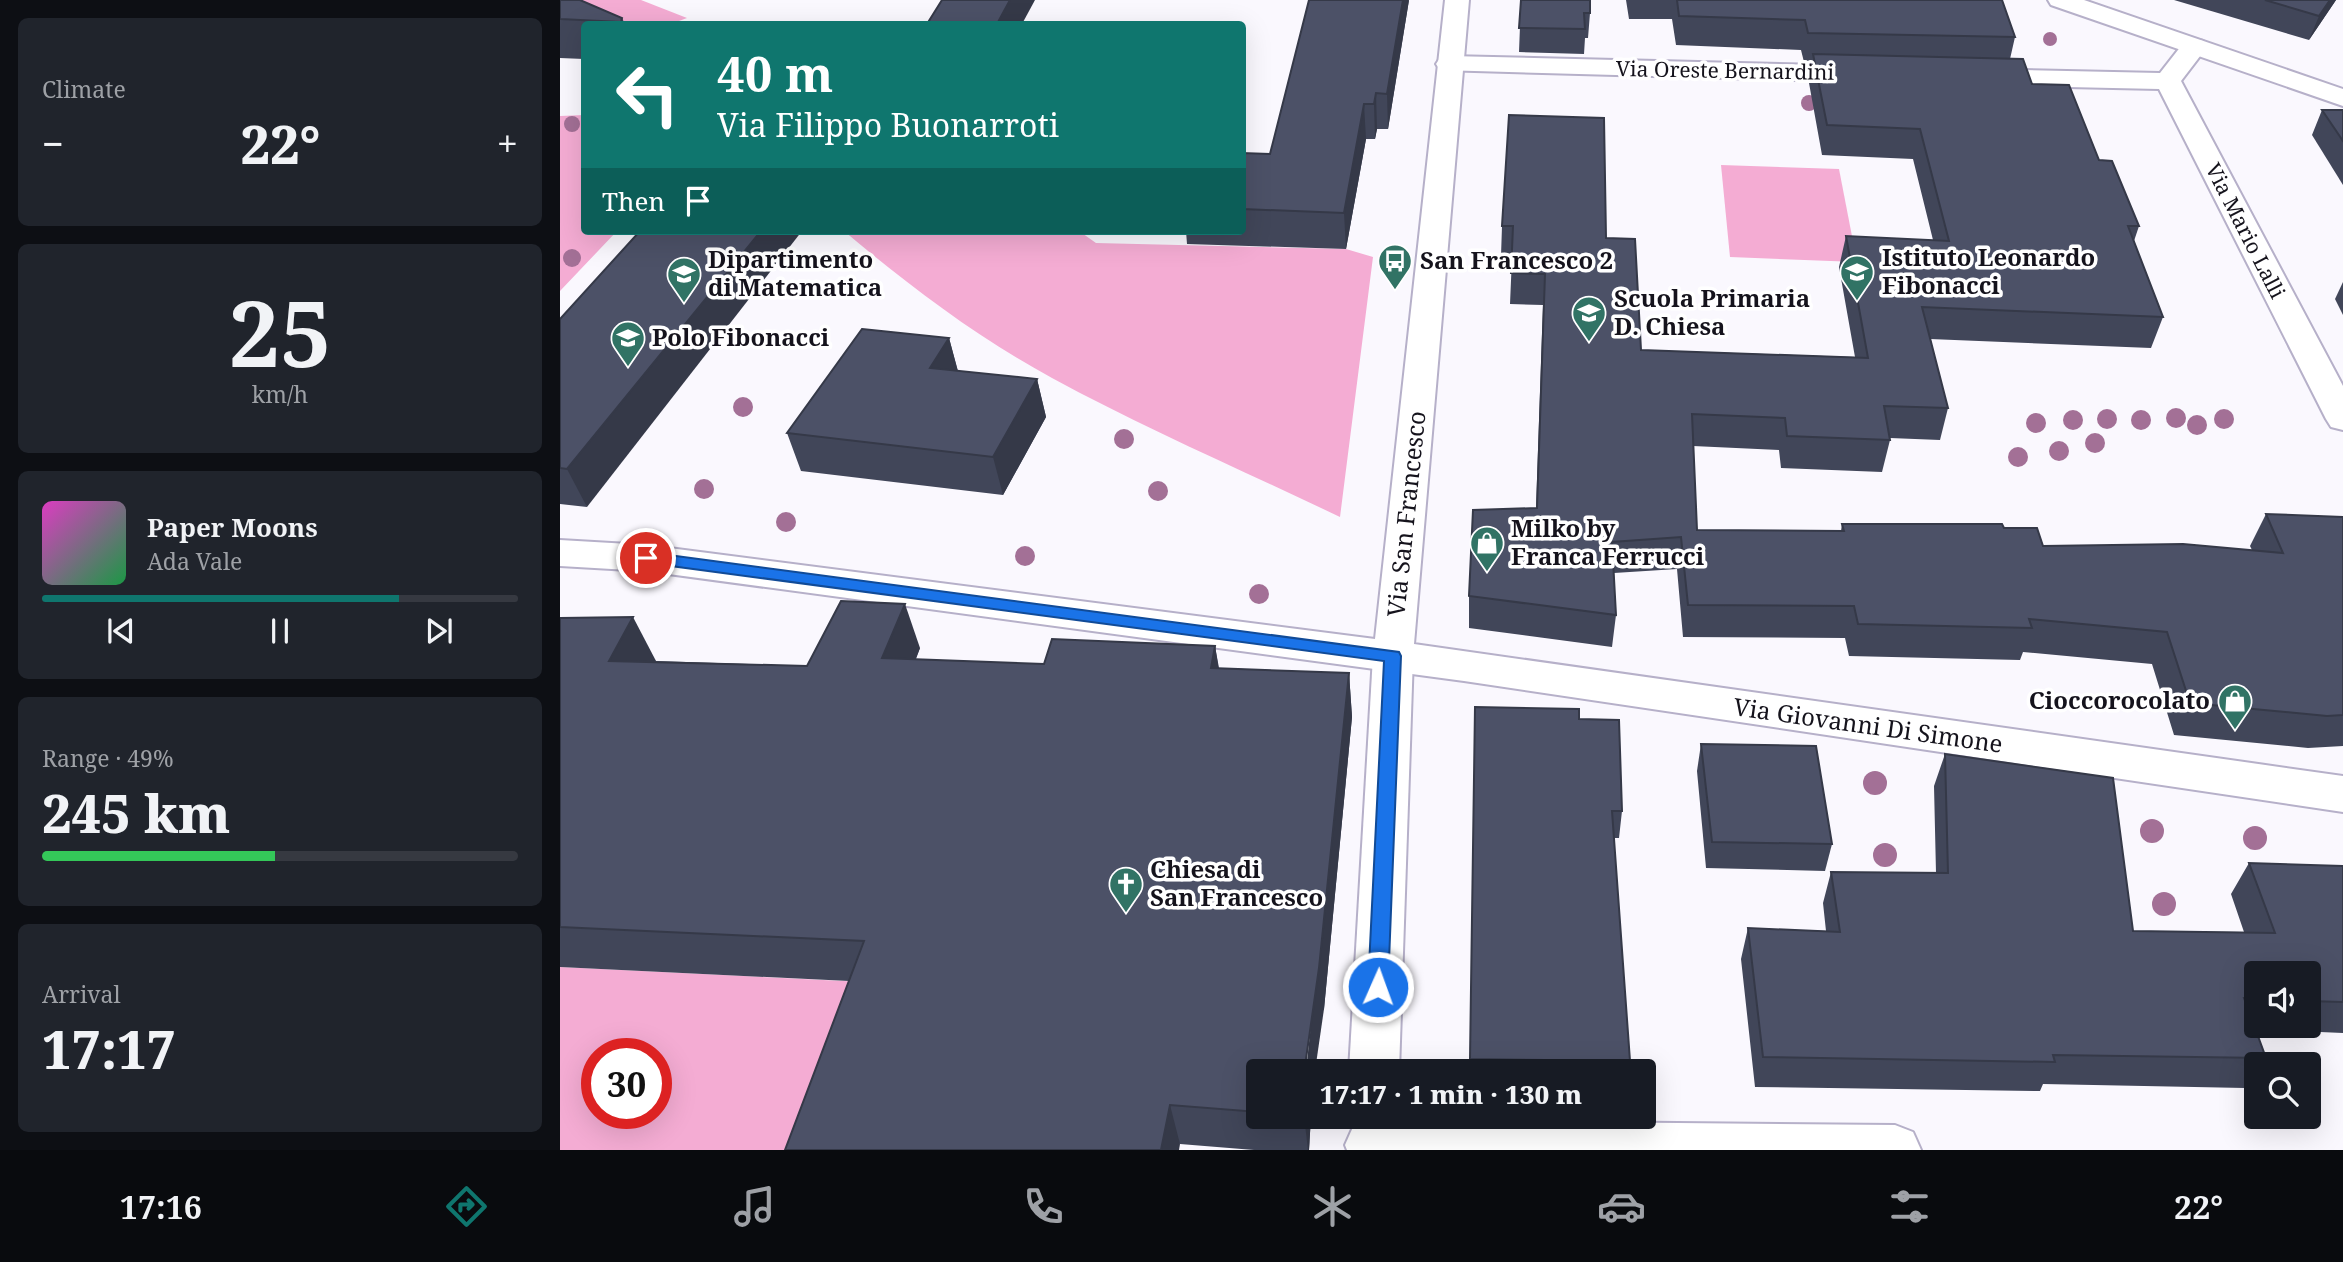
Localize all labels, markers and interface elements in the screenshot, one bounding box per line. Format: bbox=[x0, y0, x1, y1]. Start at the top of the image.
text: 40 m bbox=[717, 40, 833, 106]
icon: left bbox=[602, 49, 693, 140]
street label: Via Oreste Bernardini bbox=[1616, 54, 1835, 86]
text: Climate bbox=[42, 73, 126, 105]
text: Via Filippo Buonarroti bbox=[717, 103, 1059, 146]
text: 22° bbox=[240, 108, 320, 179]
text: − bbox=[42, 117, 64, 169]
text: + bbox=[497, 117, 518, 169]
street label: Via Mario Lalli bbox=[2200, 158, 2292, 303]
icon: arrive bbox=[679, 182, 717, 220]
text: Then bbox=[602, 183, 665, 219]
place label: Istituto Leonardo Fibonacci bbox=[1882, 240, 2095, 301]
place label: Dipartimento di Matematica bbox=[708, 242, 882, 303]
bus stop icon: San Francesco 2 bbox=[1376, 242, 1414, 291]
place label: San Francesco 2 bbox=[1420, 243, 1613, 276]
school or university icon: Istituto Leonardo Fibonacci bbox=[1838, 253, 1876, 302]
school or university icon: Dipartimento di Matematica bbox=[665, 255, 703, 304]
text: 25 bbox=[229, 270, 331, 394]
place label: Scuola Primaria D. Chiesa bbox=[1614, 281, 1810, 342]
school or university icon: Scuola Primaria D. Chiesa bbox=[1570, 294, 1608, 343]
school or university icon: Polo Fibonacci bbox=[609, 319, 647, 368]
place label: Polo Fibonacci bbox=[652, 320, 830, 353]
text: km/h bbox=[252, 378, 308, 410]
street label: Via San Francesco bbox=[1378, 409, 1433, 619]
text: Paper Moons bbox=[147, 509, 318, 545]
place label: Milko by Franca Ferrucci bbox=[1511, 511, 1705, 572]
shop icon: Milko by Franca Ferrucci bbox=[1468, 524, 1506, 573]
pin bbox=[616, 528, 676, 588]
icon: arrive bbox=[627, 539, 665, 577]
text: Ada Vale bbox=[147, 545, 242, 577]
icon: previous bbox=[102, 612, 140, 650]
icon: pause bbox=[261, 612, 299, 650]
icon: next bbox=[420, 612, 458, 650]
shop icon: Cioccorocolato bbox=[2216, 682, 2254, 731]
place label: Cioccorocolato bbox=[2029, 683, 2210, 716]
street label: Via Giovanni Di Simone bbox=[1731, 689, 2005, 760]
text: Range · 49% bbox=[42, 742, 174, 774]
text: 245 km bbox=[42, 777, 230, 848]
place label: Chiesa di San Francesco bbox=[1150, 852, 1323, 913]
church icon: Chiesa di San Francesco bbox=[1107, 865, 1145, 914]
position arrow bbox=[1341, 950, 1415, 1024]
map controls bbox=[2244, 961, 2321, 1129]
button: sound bbox=[2244, 961, 2321, 1038]
text: Arrival bbox=[42, 978, 121, 1010]
text: 17:17 bbox=[42, 1013, 176, 1084]
speed limit sign: 30 bbox=[581, 1038, 672, 1129]
button: search bbox=[2244, 1052, 2321, 1129]
text: 17:17 · 1 min · 130 m bbox=[1320, 1076, 1582, 1112]
icon: directions bbox=[442, 1182, 491, 1231]
icon: music bbox=[730, 1182, 779, 1231]
icon: phone bbox=[1019, 1182, 1068, 1231]
icon: climate bbox=[1308, 1182, 1357, 1231]
icon: car bbox=[1597, 1182, 1646, 1231]
icon: filters bbox=[1885, 1182, 1934, 1231]
text: 17:16 bbox=[120, 1185, 202, 1228]
text: 22° bbox=[2174, 1185, 2223, 1228]

